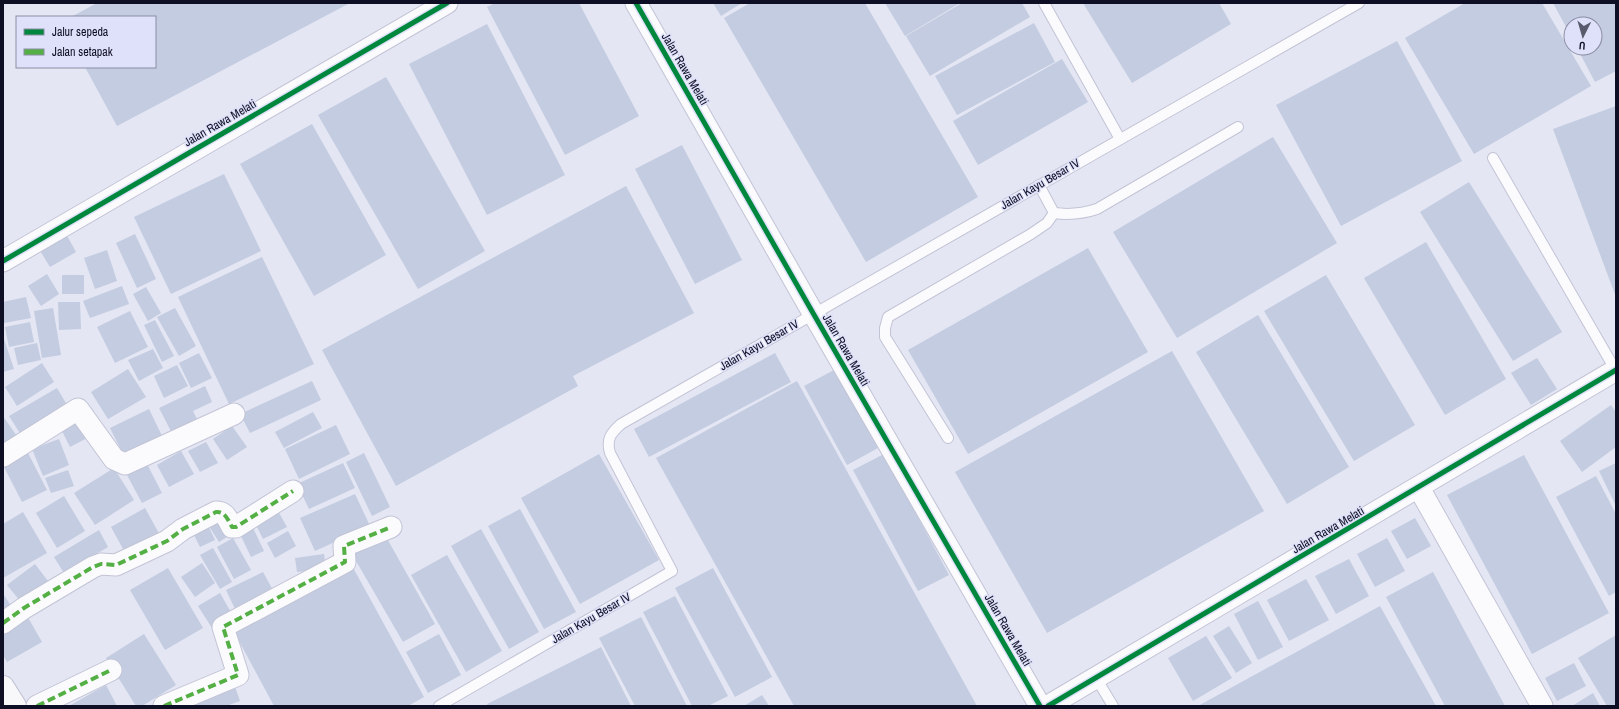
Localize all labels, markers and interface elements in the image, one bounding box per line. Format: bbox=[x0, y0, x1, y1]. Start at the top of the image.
legend bbox=[16, 16, 156, 68]
north arrow bbox=[1563, 16, 1603, 56]
text: Jalur sepeda bbox=[52, 24, 109, 40]
street label: Jalan Rawa Melati bbox=[658, 30, 712, 108]
text: U bbox=[1578, 39, 1586, 53]
text: Jalan setapak bbox=[52, 44, 113, 60]
street label: Jalan Rawa Melati bbox=[181, 96, 259, 150]
street label: Jalan Kayu Besar IV bbox=[997, 155, 1083, 213]
street label: Jalan Rawa Melati bbox=[819, 311, 873, 389]
street label: Jalan Kayu Besar IV bbox=[716, 316, 802, 374]
street label: Jalan Rawa Melati bbox=[1289, 503, 1367, 557]
street label: Jalan Kayu Besar IV bbox=[548, 589, 634, 647]
street label: Jalan Rawa Melati bbox=[981, 591, 1035, 669]

